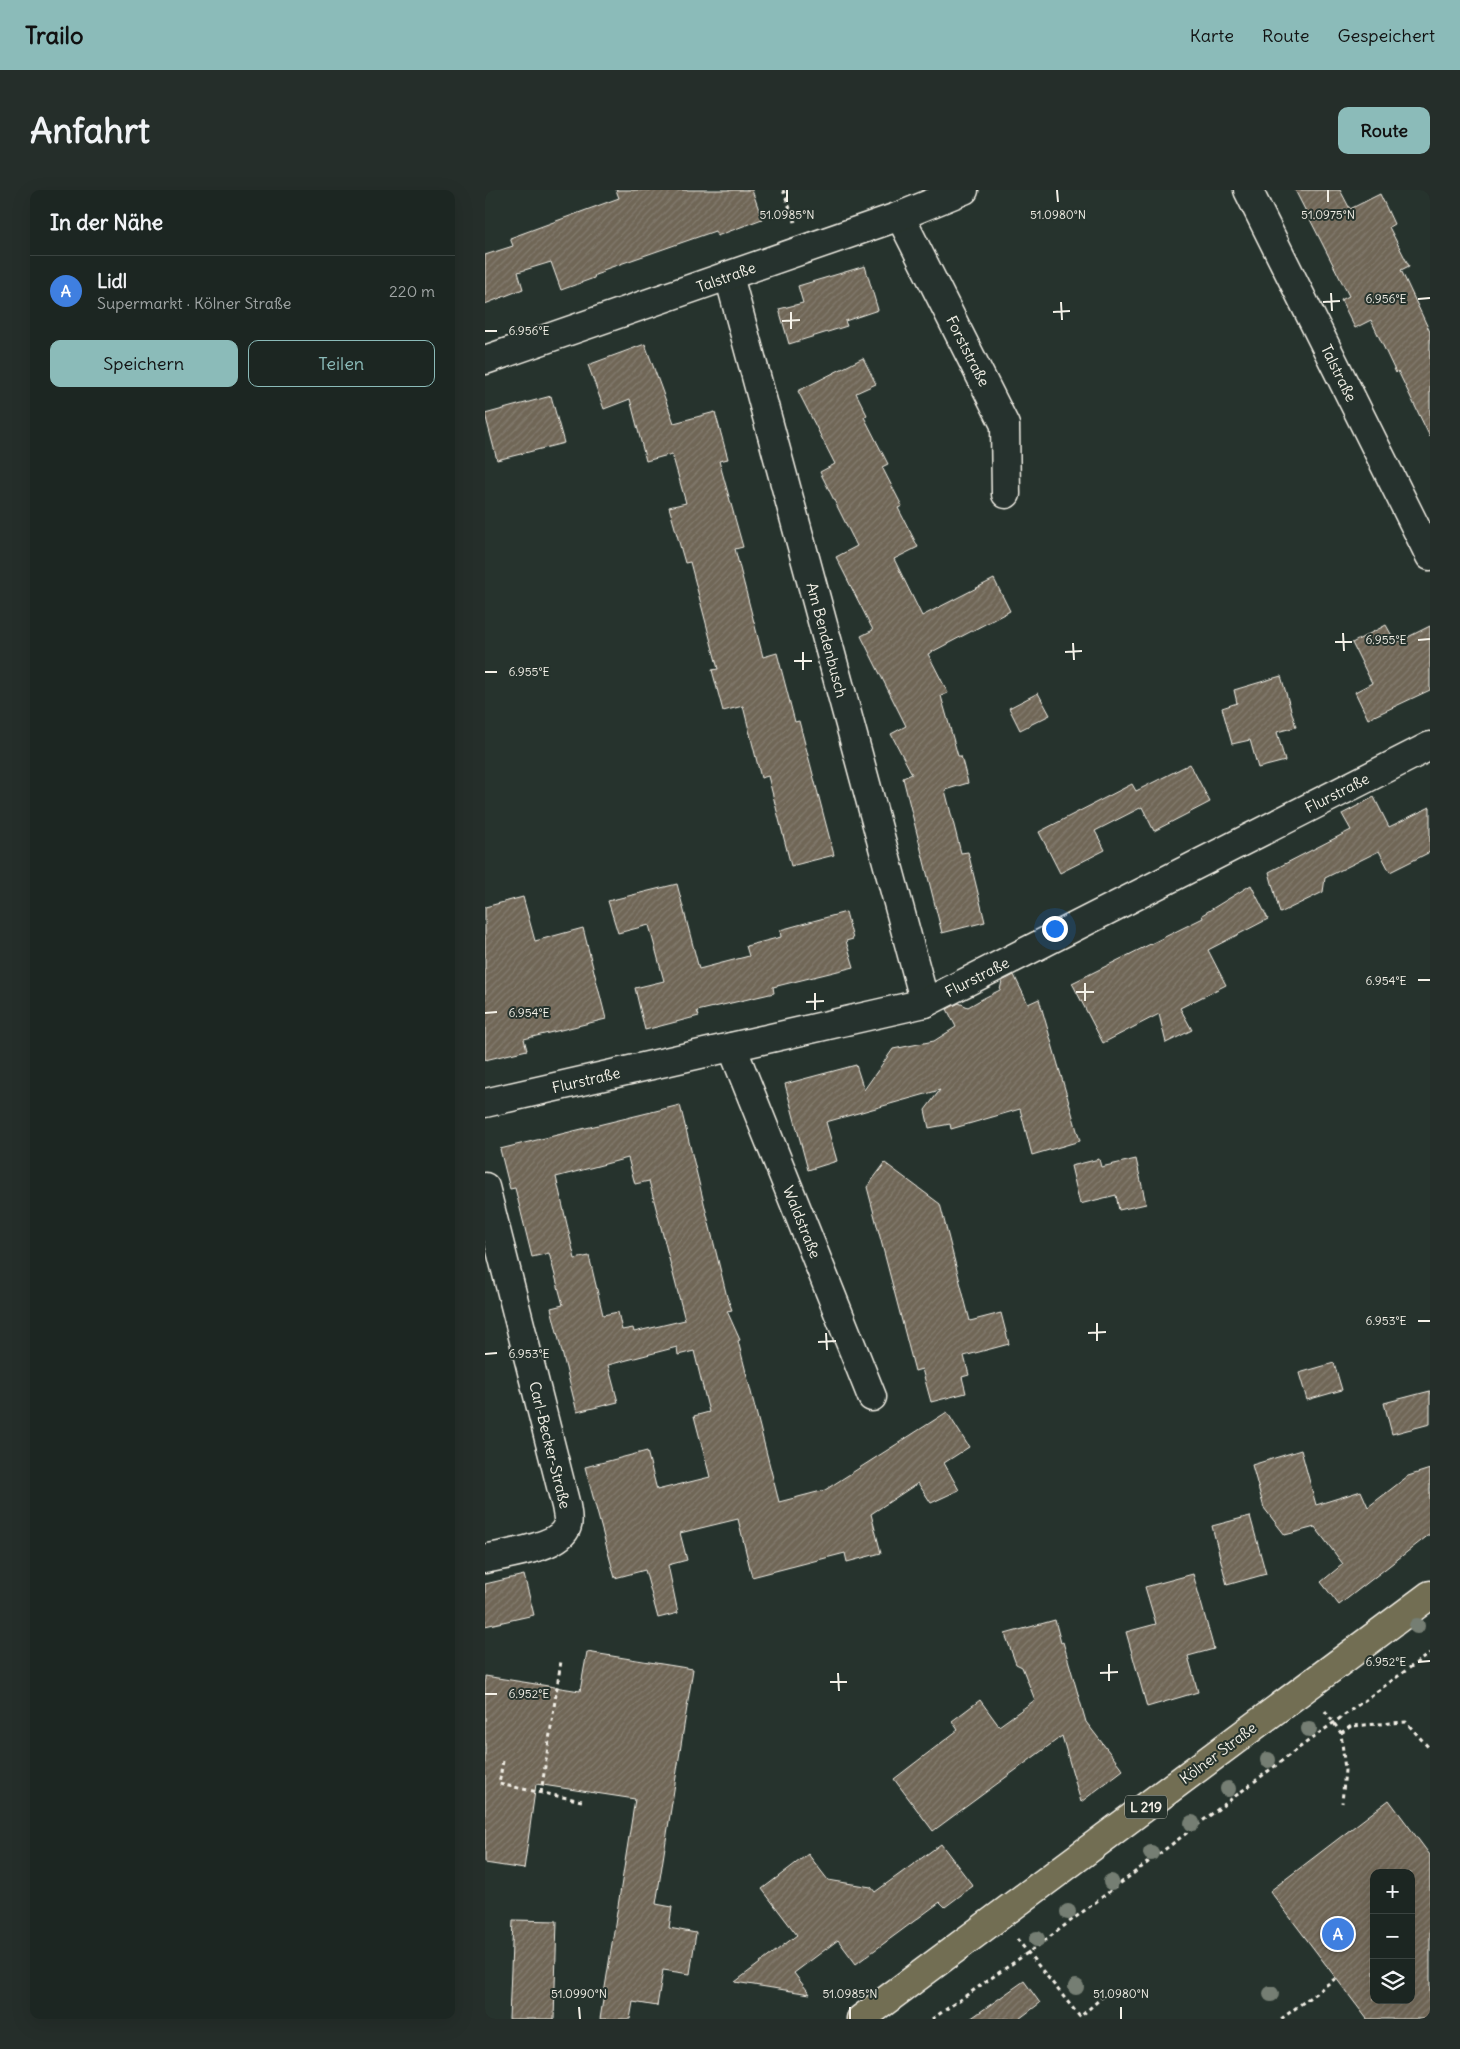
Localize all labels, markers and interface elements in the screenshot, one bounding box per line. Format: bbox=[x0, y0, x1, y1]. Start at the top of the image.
text: Trailo bbox=[25, 20, 83, 50]
text: Karte bbox=[1190, 24, 1234, 47]
text: Route bbox=[1262, 24, 1309, 47]
text: Gespeichert bbox=[1337, 24, 1435, 47]
button: Route bbox=[1338, 107, 1430, 154]
text: Anfahrt bbox=[30, 108, 150, 152]
text: 51.0985°N bbox=[759, 207, 815, 222]
text: 51.0980°N bbox=[1030, 207, 1086, 222]
text: 51.0975°N bbox=[1301, 207, 1355, 222]
text: In der Nähe bbox=[50, 209, 163, 236]
street label: Talstraße bbox=[694, 258, 758, 296]
text: Lidl bbox=[97, 269, 127, 293]
text: A bbox=[61, 281, 71, 301]
text: 220 m bbox=[389, 281, 435, 301]
text: 6.956°E bbox=[1365, 291, 1407, 306]
text: Supermarkt · Kölner Straße bbox=[97, 293, 291, 313]
street label: Forststraße bbox=[942, 312, 994, 390]
text: 6.956°E bbox=[508, 323, 550, 338]
button: Speichern bbox=[50, 340, 238, 387]
button: Teilen bbox=[248, 340, 435, 387]
street label: Talstraße bbox=[1317, 341, 1361, 405]
street label: Am Bendenbusch bbox=[802, 580, 852, 700]
text: 6.955°E bbox=[1365, 632, 1407, 647]
text: 6.955°E bbox=[508, 664, 550, 679]
street label: Flurstraße bbox=[1302, 769, 1372, 817]
your location bbox=[1042, 916, 1068, 942]
street label: Flurstraße bbox=[942, 953, 1012, 1001]
text: 6.954°E bbox=[1365, 973, 1407, 988]
text: 6.954°E bbox=[508, 1005, 550, 1020]
street label: Flurstraße bbox=[550, 1063, 622, 1097]
street label: Waldstraße bbox=[779, 1183, 825, 1261]
text: 6.953°E bbox=[1365, 1313, 1407, 1328]
text: 6.953°E bbox=[508, 1346, 550, 1361]
street label: Carl-Becker-Straße bbox=[525, 1379, 575, 1511]
text: 6.952°E bbox=[1366, 1654, 1406, 1669]
text: 6.952°E bbox=[509, 1686, 549, 1701]
street label: Kölner Straße bbox=[1176, 1718, 1260, 1788]
road number: L 219 bbox=[1125, 1795, 1167, 1818]
map controls bbox=[1370, 1869, 1415, 2004]
button: + bbox=[1370, 1869, 1415, 1914]
button: − bbox=[1370, 1914, 1415, 1959]
pin: A bbox=[1322, 1915, 1354, 1953]
button: layers bbox=[1370, 1959, 1415, 2004]
text: 51.0990°N bbox=[551, 1986, 607, 2001]
text: 51.0985°N bbox=[822, 1986, 878, 2001]
text: 51.0980°N bbox=[1093, 1986, 1149, 2001]

